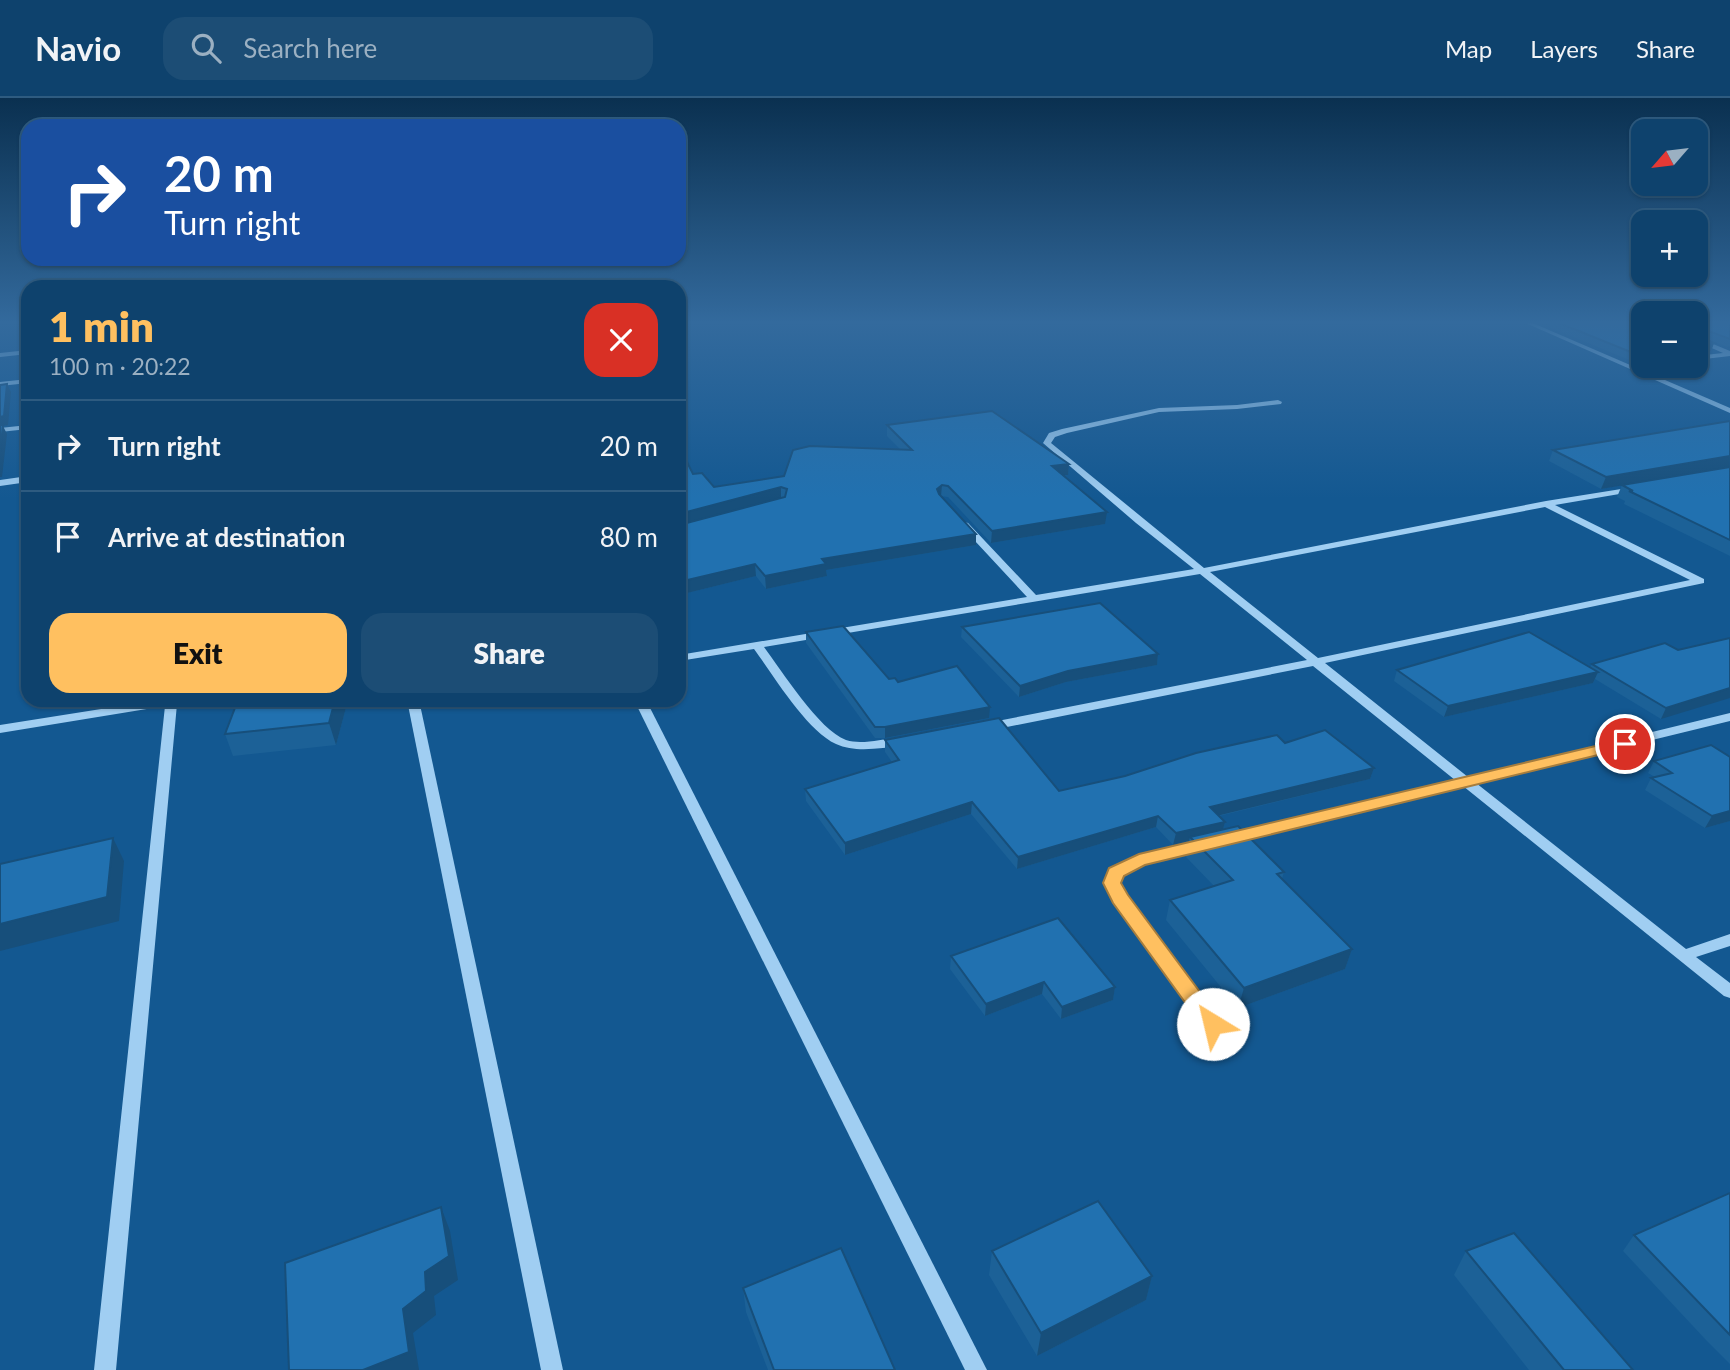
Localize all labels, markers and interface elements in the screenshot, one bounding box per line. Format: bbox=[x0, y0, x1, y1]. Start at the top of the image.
search box bbox=[163, 17, 653, 80]
text: Navio bbox=[35, 28, 121, 68]
icon: search bbox=[187, 29, 225, 67]
text: Search here bbox=[243, 32, 377, 64]
text: Map bbox=[1445, 34, 1492, 63]
text: Layers bbox=[1530, 34, 1598, 63]
text: Share bbox=[1636, 34, 1695, 63]
north arrow bbox=[1631, 119, 1708, 196]
map controls bbox=[1631, 119, 1708, 378]
text: 20 m bbox=[164, 144, 274, 202]
icon: right bbox=[49, 147, 140, 238]
text: Turn right bbox=[164, 203, 300, 242]
button: + bbox=[1631, 210, 1708, 287]
text: 1 min bbox=[49, 301, 154, 351]
button: − bbox=[1631, 301, 1708, 378]
button: close bbox=[584, 303, 658, 377]
text: 100 m · 20:22 bbox=[49, 352, 191, 380]
icon: right bbox=[49, 427, 87, 465]
text: Turn right bbox=[108, 430, 221, 462]
text: 20 m bbox=[600, 430, 658, 462]
icon: arrive bbox=[49, 518, 87, 556]
text: Arrive at destination bbox=[108, 521, 345, 553]
text: 80 m bbox=[600, 521, 658, 553]
button: Exit bbox=[49, 613, 347, 693]
button: Share bbox=[361, 613, 658, 693]
pin bbox=[1595, 714, 1655, 774]
icon: arrive bbox=[1606, 725, 1644, 763]
position arrow bbox=[1176, 987, 1250, 1061]

